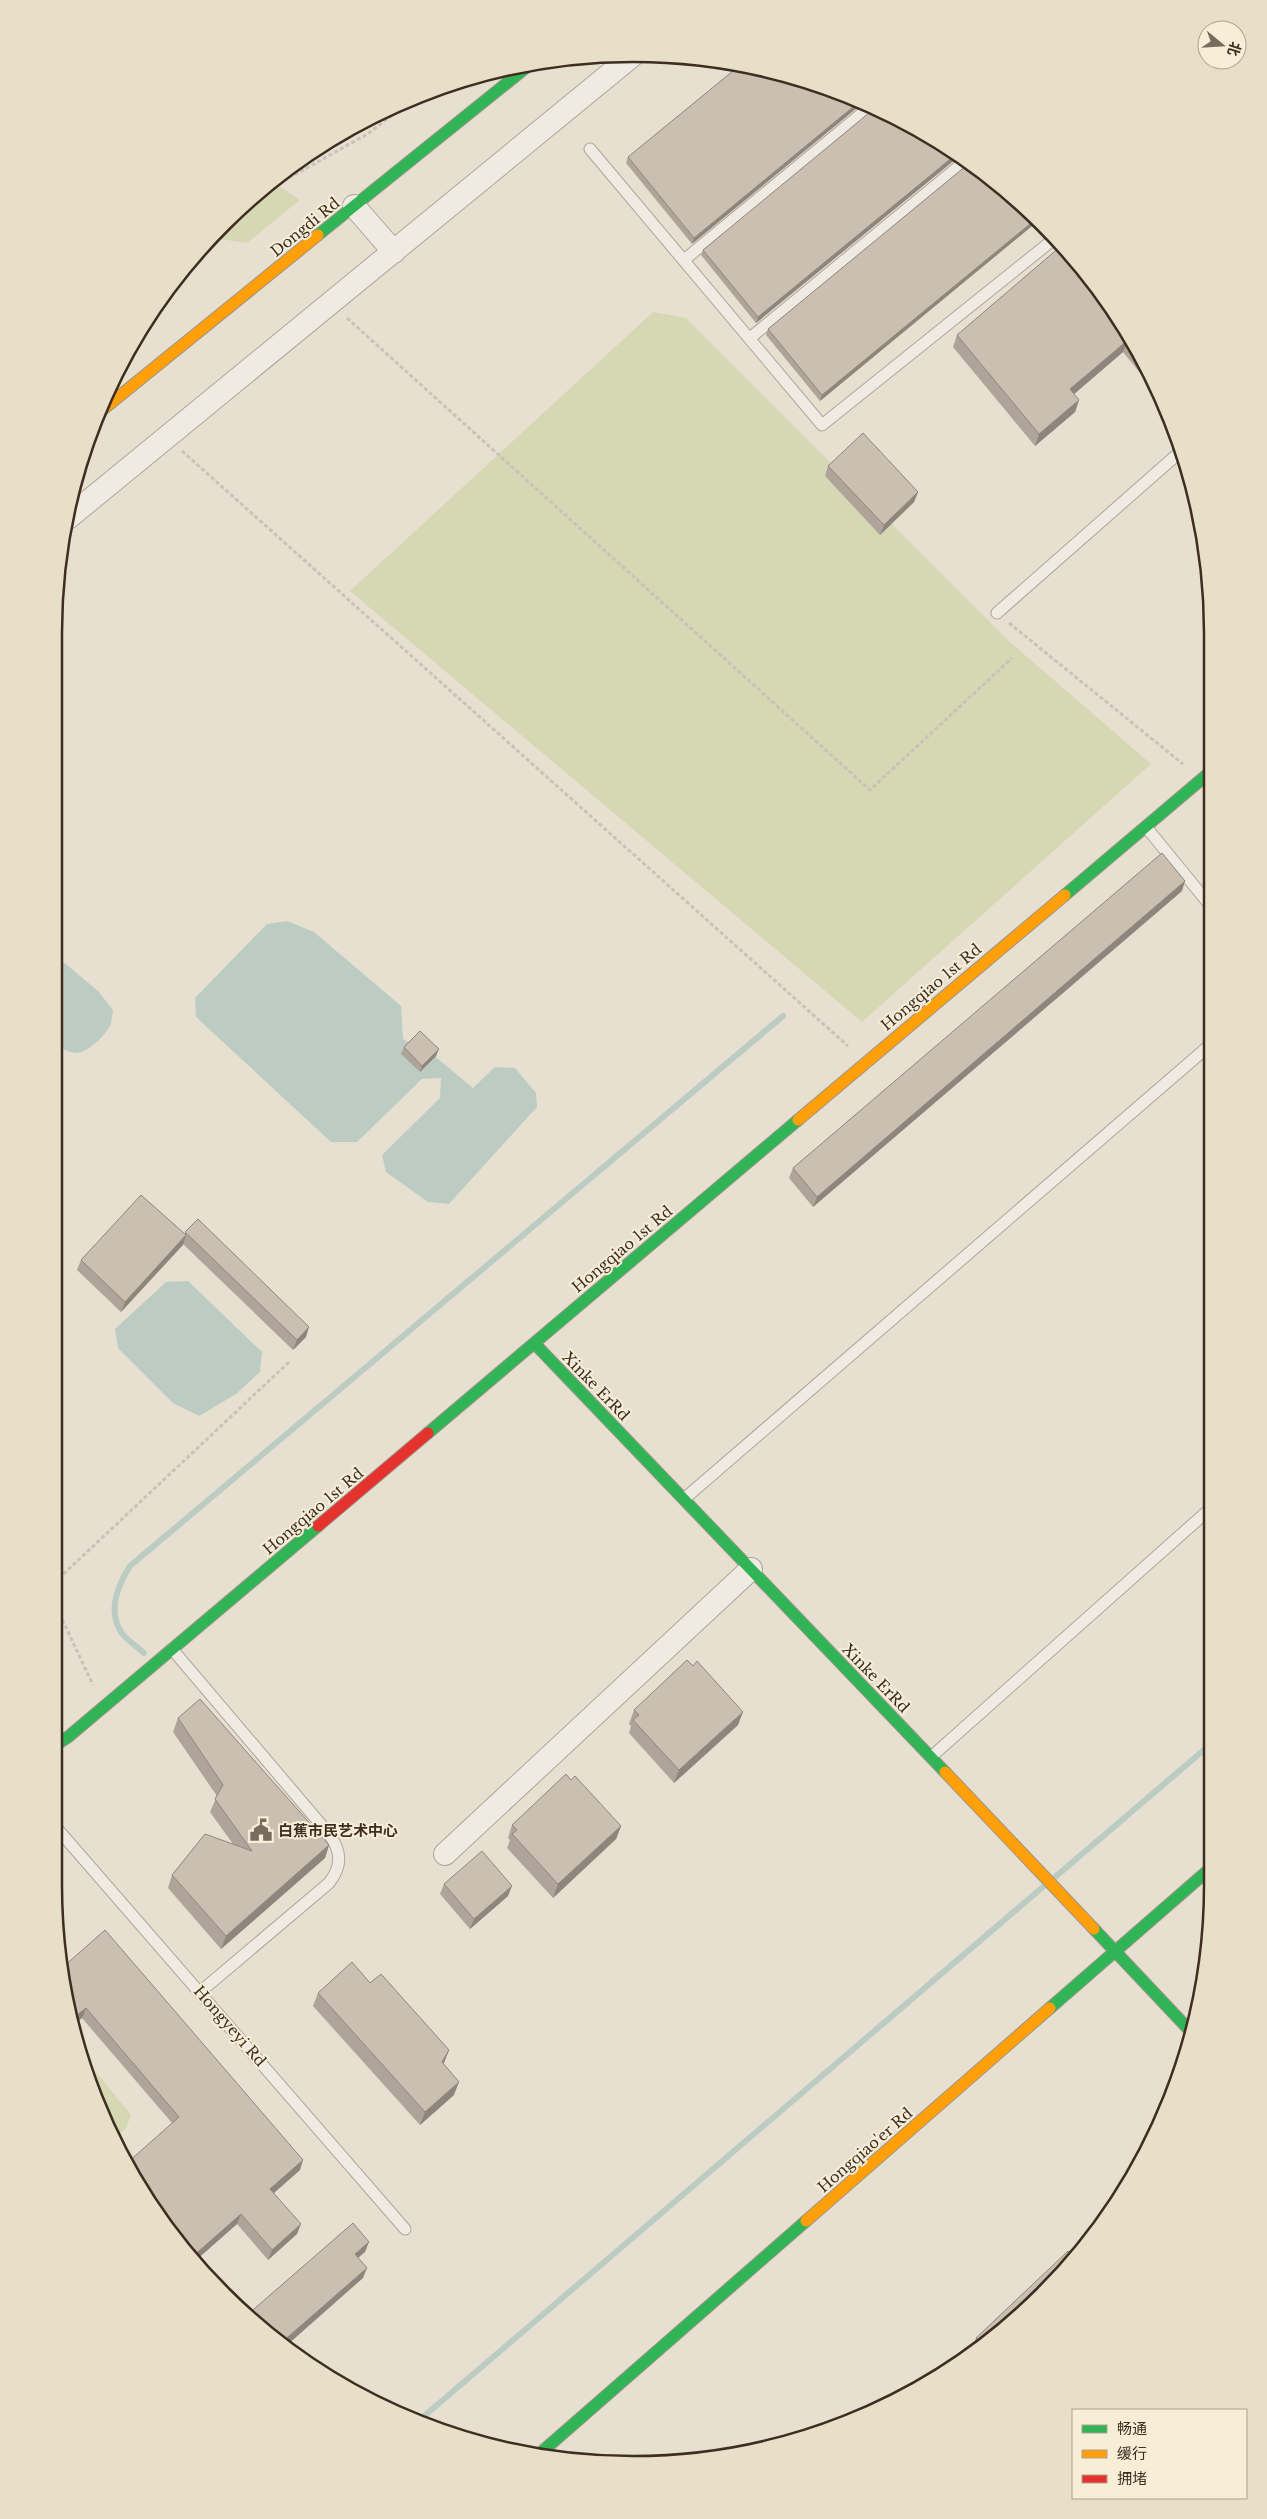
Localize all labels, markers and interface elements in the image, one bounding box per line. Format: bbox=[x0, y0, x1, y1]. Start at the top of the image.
north arrow bbox=[1197, 20, 1247, 70]
text: 北 bbox=[1224, 40, 1245, 58]
street label: Dongdi Rd bbox=[267, 193, 343, 261]
street label: Hongqiao 1st Rd bbox=[877, 939, 985, 1035]
street label: Hongqiao 1st Rd bbox=[568, 1201, 676, 1297]
street label: Xinke ErRd bbox=[558, 1347, 634, 1425]
street label: Hongqiao 1st Rd bbox=[259, 1463, 367, 1559]
street label: Xinke ErRd bbox=[838, 1639, 914, 1717]
public building icon: 白蕉市民艺术中心 bbox=[248, 1817, 274, 1843]
place label: 白蕉市民艺术中心 bbox=[278, 1821, 398, 1840]
street label: Hongyeyi Rd bbox=[190, 1982, 270, 2070]
street label: Hongqiao'er Rd bbox=[814, 2104, 916, 2196]
legend bbox=[1072, 2409, 1247, 2499]
text: 畅通 bbox=[1117, 2419, 1147, 2438]
text: 缓行 bbox=[1117, 2444, 1147, 2463]
text: 拥堵 bbox=[1117, 2469, 1147, 2488]

